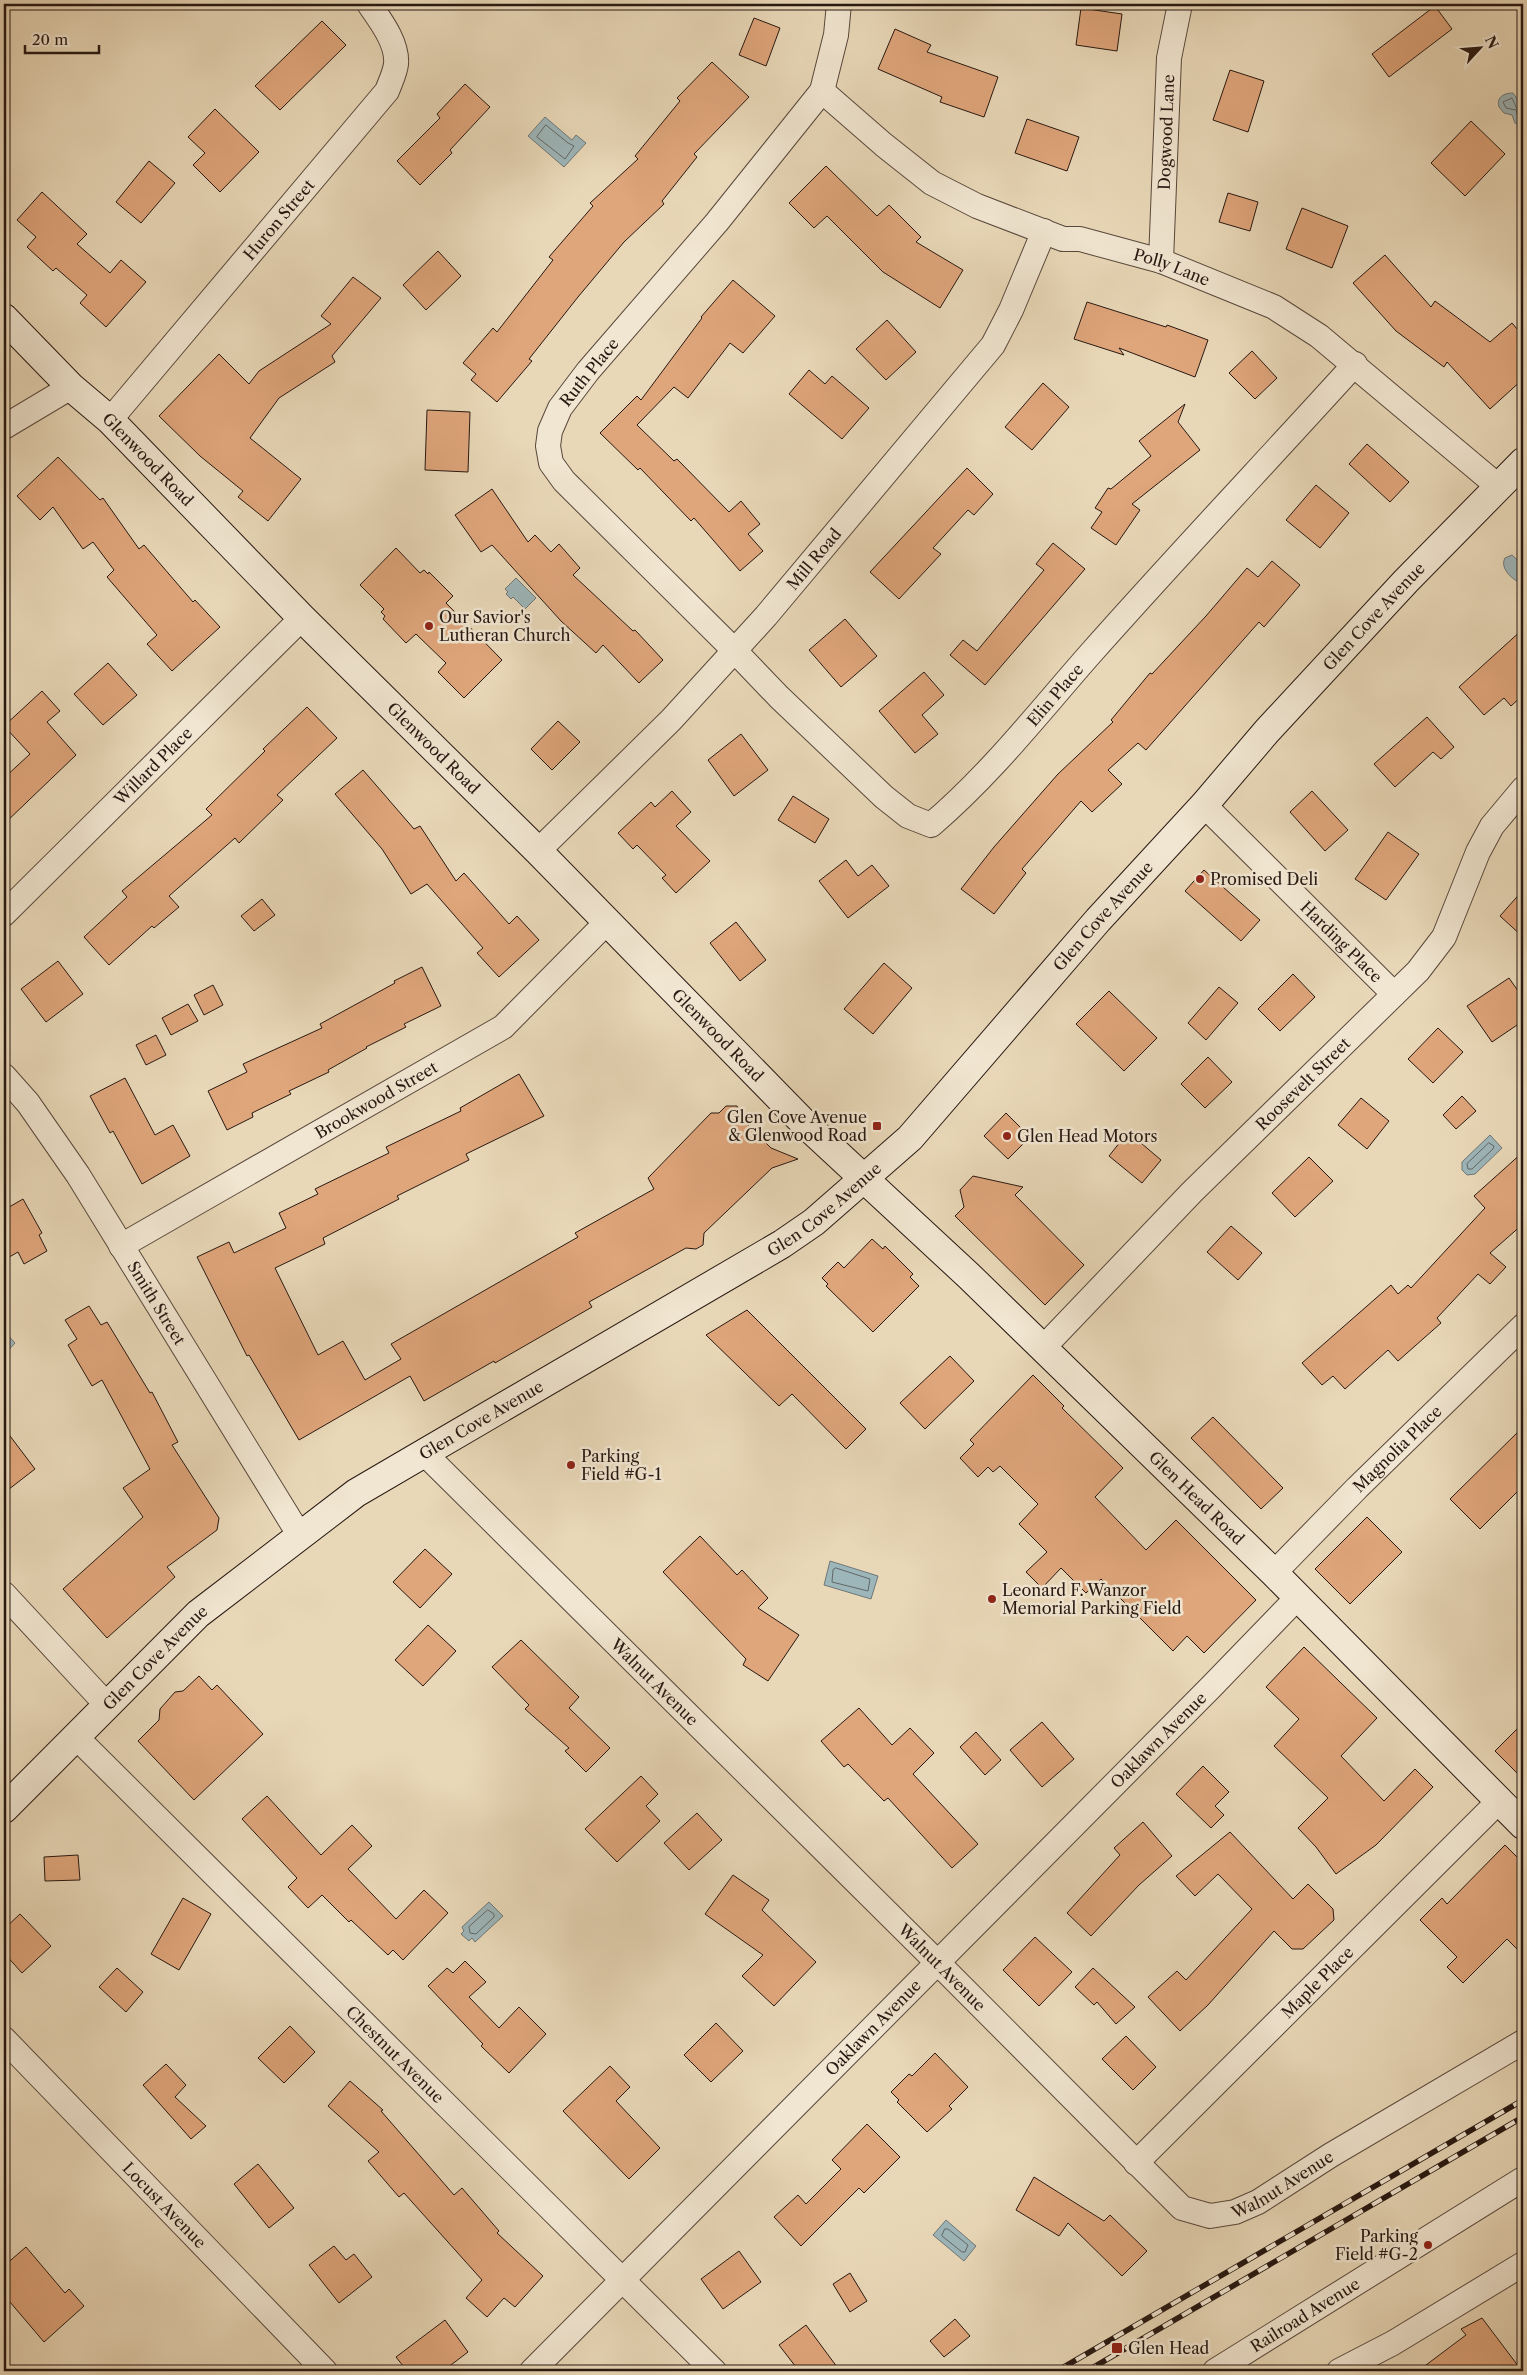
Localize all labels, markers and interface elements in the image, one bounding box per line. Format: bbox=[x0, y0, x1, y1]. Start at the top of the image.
scale bar bbox=[25, 22, 99, 54]
north arrow bbox=[1454, 22, 1504, 72]
text: 20 m bbox=[32, 30, 68, 49]
text: N bbox=[1481, 33, 1502, 52]
street label: Dogwood Lane bbox=[1154, 74, 1178, 190]
street label: Huron Street bbox=[239, 175, 319, 264]
street label: Polly Lane bbox=[1131, 244, 1213, 290]
street label: Ruth Place bbox=[555, 334, 623, 410]
street label: Glenwood Road bbox=[98, 408, 198, 510]
street label: Mill Road bbox=[782, 524, 846, 594]
street label: Glen Cove Avenue bbox=[1318, 558, 1429, 674]
place label: Our Savior's Lutheran Church bbox=[439, 607, 571, 645]
marker: Our Savior's Lutheran Church bbox=[423, 620, 435, 632]
street label: Elin Place bbox=[1023, 659, 1087, 730]
street label: Glenwood Road bbox=[383, 698, 484, 798]
street label: Willard Place bbox=[109, 723, 196, 810]
street label: Glen Cove Avenue bbox=[1049, 857, 1157, 975]
place label: Promised Deli bbox=[1210, 869, 1318, 889]
marker: Promised Deli bbox=[1194, 873, 1206, 885]
street label: Harding Place bbox=[1297, 897, 1387, 987]
street label: Glenwood Road bbox=[668, 984, 768, 1086]
street label: Roosevelt Street bbox=[1251, 1033, 1354, 1134]
street label: Brookwood Street bbox=[311, 1057, 441, 1143]
place label: Glen Cove Avenue & Glenwood Road bbox=[727, 1107, 867, 1145]
marker: Glen Cove Avenue & Glenwood Road bbox=[871, 1120, 883, 1132]
place label: Glen Head Motors bbox=[1017, 1126, 1157, 1146]
marker: Glen Head Motors bbox=[1001, 1130, 1013, 1142]
street label: Glen Cove Avenue bbox=[763, 1158, 885, 1261]
street label: Smith Street bbox=[123, 1257, 190, 1349]
street label: Glen Cove Avenue bbox=[415, 1376, 547, 1464]
street label: Magnolia Place bbox=[1349, 1401, 1446, 1496]
place label: Parking Field #G-1 bbox=[581, 1446, 662, 1484]
street label: Glen Head Road bbox=[1145, 1447, 1249, 1549]
marker: Parking Field #G-1 bbox=[565, 1459, 577, 1471]
place label: Leonard F. Wanzor Memorial Parking Field bbox=[1002, 1580, 1182, 1618]
marker: Leonard F. Wanzor Memorial Parking Field bbox=[986, 1593, 998, 1605]
street label: Glen Cove Avenue bbox=[98, 1601, 211, 1714]
street label: Walnut Avenue bbox=[606, 1633, 703, 1730]
street label: Oaklawn Avenue bbox=[1106, 1688, 1210, 1792]
street label: Walnut Avenue bbox=[893, 1919, 990, 2015]
street label: Maple Place bbox=[1277, 1942, 1357, 2022]
street label: Oaklawn Avenue bbox=[821, 1975, 925, 2080]
street label: Chestnut Avenue bbox=[342, 2001, 448, 2107]
street label: Walnut Avenue bbox=[1227, 2146, 1337, 2223]
street label: Locust Avenue bbox=[119, 2158, 211, 2252]
place label: Parking Field #G-2 bbox=[1335, 2226, 1419, 2264]
marker: Parking Field #G-2 bbox=[1422, 2239, 1434, 2251]
street label: Railroad Avenue bbox=[1247, 2273, 1363, 2356]
place label: Glen Head bbox=[1128, 2338, 1210, 2358]
marker: Glen Head bbox=[1110, 2341, 1124, 2355]

